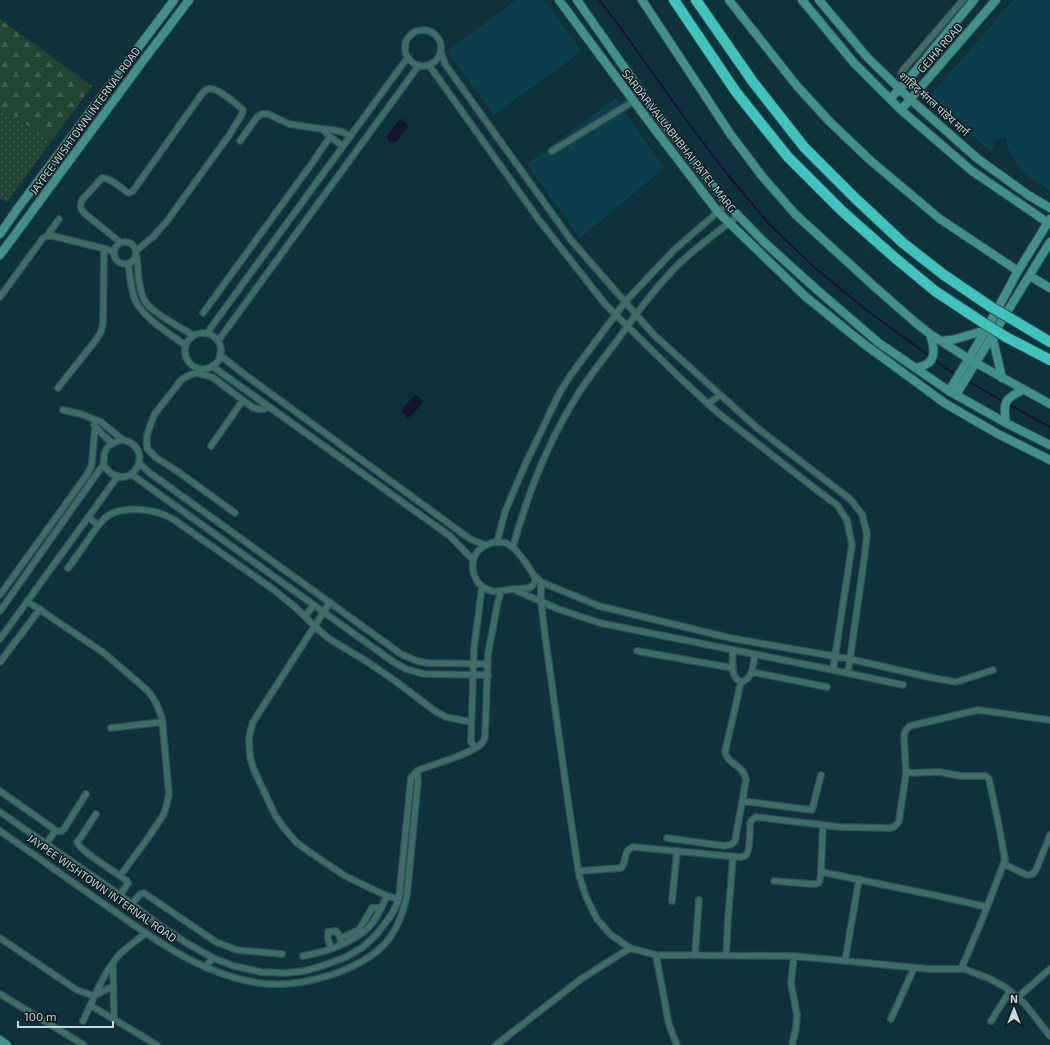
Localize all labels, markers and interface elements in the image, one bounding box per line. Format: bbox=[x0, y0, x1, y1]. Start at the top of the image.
street label: GEJHA ROAD bbox=[915, 20, 965, 75]
street label: JAYPEE WISHTOWN INTERNAL ROAD bbox=[27, 44, 142, 197]
street label: SARDAR VALLABHBHAI PATEL MARG bbox=[620, 67, 739, 215]
street label: शाहिद मंगल पांडेय मार्ग bbox=[897, 69, 973, 139]
street label: JAYPEE WISHTOWN INTERNAL ROAD bbox=[25, 831, 179, 944]
north arrow bbox=[994, 989, 1034, 1029]
text: N bbox=[1010, 992, 1018, 1005]
scale bar bbox=[18, 1003, 113, 1029]
text: 100 m bbox=[24, 1009, 56, 1023]

